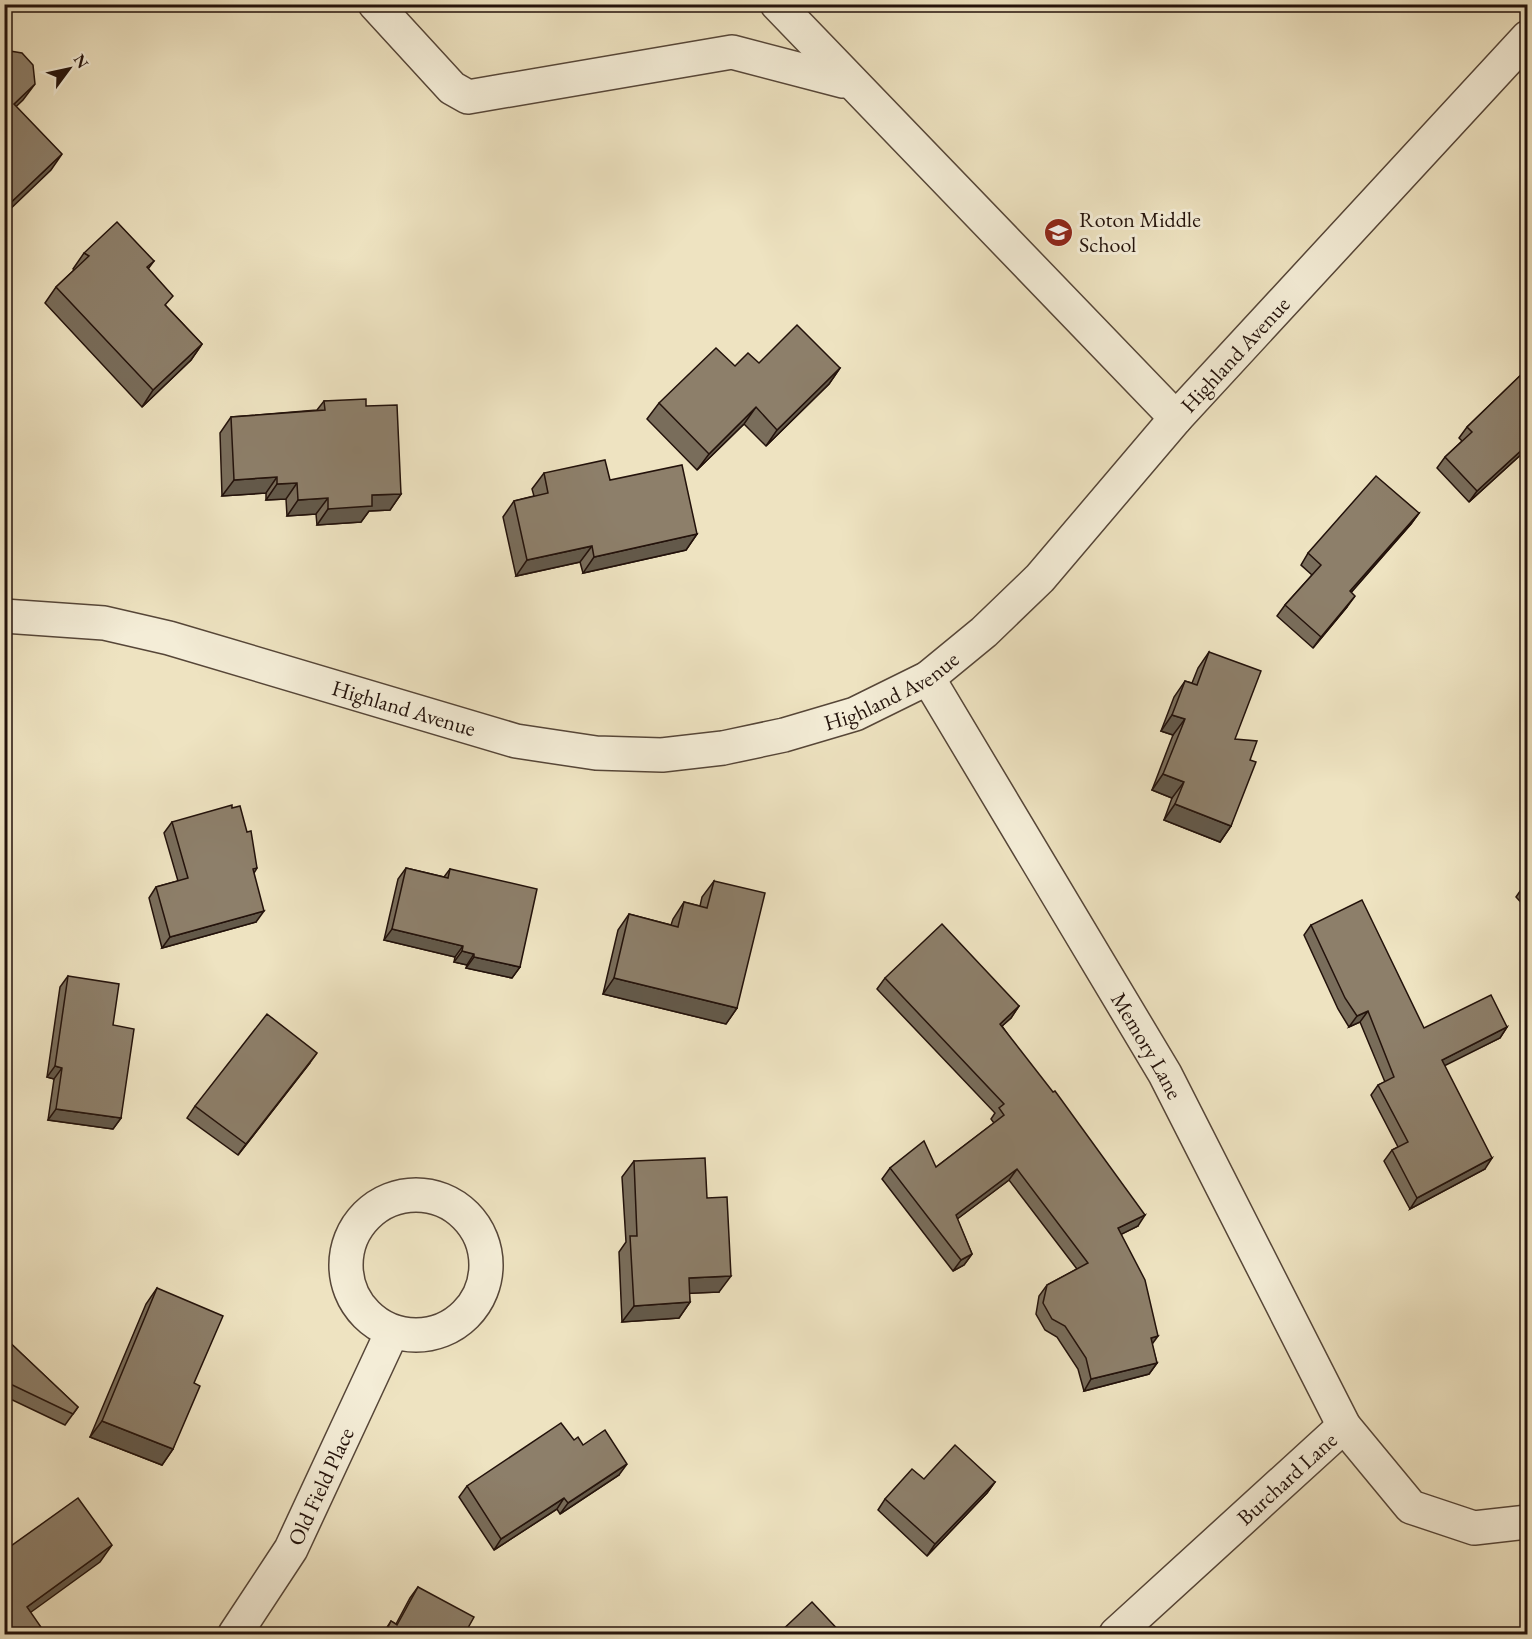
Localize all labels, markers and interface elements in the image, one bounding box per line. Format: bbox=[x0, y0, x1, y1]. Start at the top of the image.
north arrow bbox=[39, 39, 99, 99]
text: N bbox=[69, 50, 94, 72]
place label: Roton Middle School bbox=[1079, 205, 1201, 259]
school or university icon: Roton Middle School bbox=[1042, 216, 1074, 248]
street label: Highland Avenue bbox=[1174, 290, 1296, 419]
street label: Highland Avenue bbox=[820, 644, 965, 737]
street label: Highland Avenue bbox=[329, 673, 480, 743]
street label: Memory Lane bbox=[1105, 987, 1190, 1104]
street label: Old Field Place bbox=[280, 1422, 360, 1550]
street label: Burchard Lane bbox=[1230, 1425, 1343, 1531]

